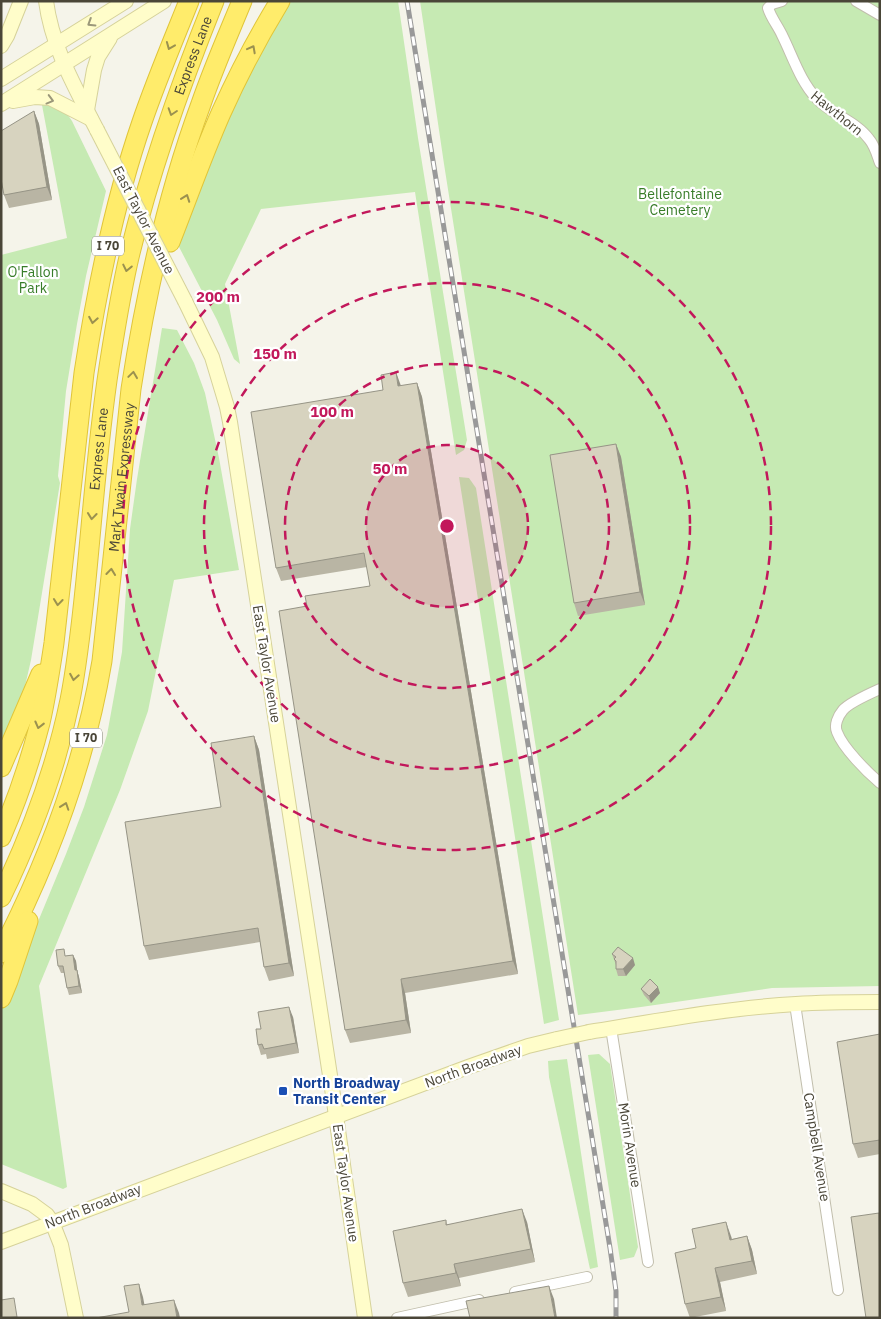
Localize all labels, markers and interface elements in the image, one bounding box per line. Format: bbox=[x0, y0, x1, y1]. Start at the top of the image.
street label: Express Lane bbox=[170, 13, 216, 97]
one-way arrow bbox=[87, 16, 96, 26]
one-way arrow bbox=[166, 42, 176, 50]
one-way arrow bbox=[246, 46, 256, 55]
street label: Hawthorn bbox=[807, 87, 867, 139]
one-way arrow bbox=[45, 94, 54, 104]
one-way arrow bbox=[168, 107, 178, 116]
street label: East Taylor Avenue bbox=[109, 163, 179, 277]
park label: Bellefontaine Cemetery bbox=[638, 185, 722, 219]
one-way arrow bbox=[180, 194, 190, 202]
road number: I 70 bbox=[92, 237, 124, 256]
park label: O'Fallon Park bbox=[7, 263, 59, 297]
one-way arrow bbox=[122, 264, 133, 273]
text: 200 m bbox=[196, 287, 240, 306]
one-way arrow bbox=[88, 316, 98, 324]
text: 150 m bbox=[253, 344, 297, 363]
one-way arrow bbox=[128, 371, 138, 380]
street label: Mark Twain Expressway bbox=[105, 402, 138, 553]
text: 100 m bbox=[310, 402, 354, 421]
street label: Express Lane bbox=[85, 406, 112, 491]
text: 50 m bbox=[373, 459, 407, 478]
one-way arrow bbox=[87, 512, 98, 520]
centre of rings bbox=[438, 517, 456, 535]
one-way arrow bbox=[105, 567, 116, 575]
one-way arrow bbox=[53, 598, 64, 606]
street label: East Taylor Avenue bbox=[249, 604, 285, 724]
one-way arrow bbox=[69, 673, 79, 681]
one-way arrow bbox=[34, 721, 45, 730]
road number: I 70 bbox=[70, 728, 102, 748]
one-way arrow bbox=[59, 802, 69, 811]
street label: North Broadway bbox=[422, 1040, 524, 1092]
place label: North Broadway Transit Center bbox=[293, 1074, 400, 1108]
marker: North Broadway Transit Center bbox=[277, 1085, 289, 1097]
street label: Campbell Avenue bbox=[800, 1091, 835, 1203]
street label: Morin Avenue bbox=[614, 1101, 646, 1189]
street label: East Taylor Avenue bbox=[329, 1123, 363, 1243]
street label: North Broadway bbox=[42, 1179, 144, 1233]

